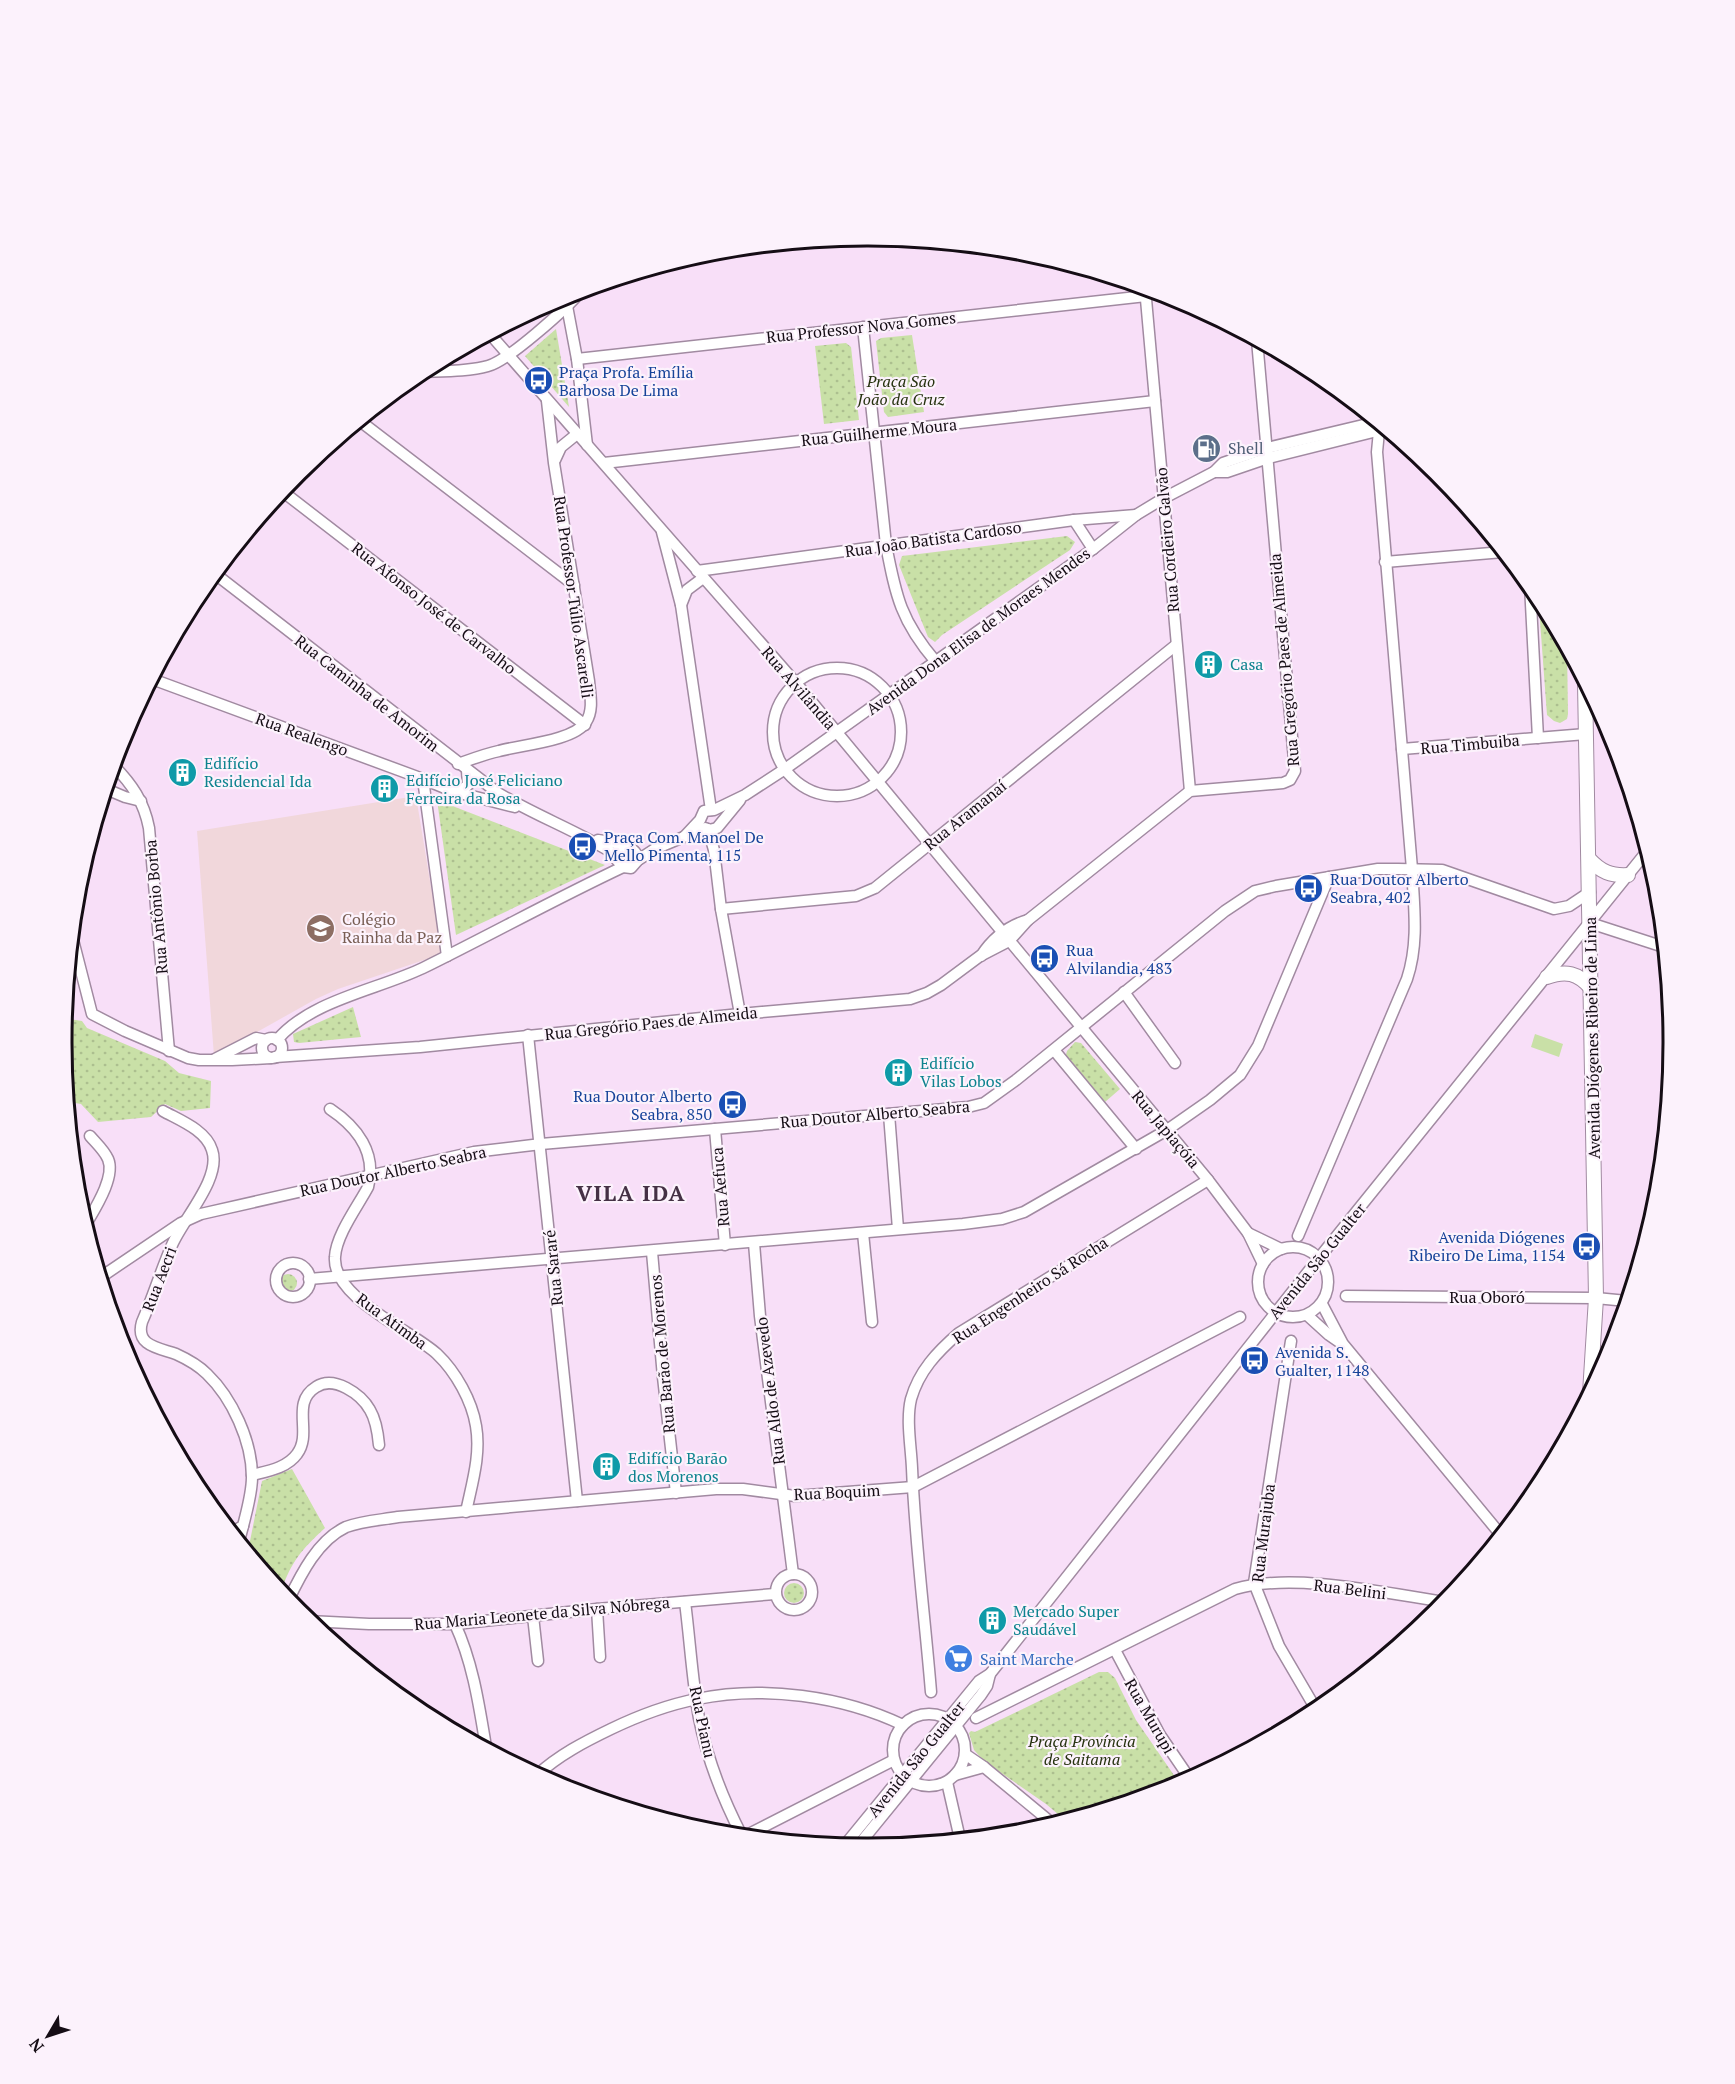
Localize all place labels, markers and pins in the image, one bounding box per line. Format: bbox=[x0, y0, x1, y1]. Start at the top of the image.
place label: Praça Profa. Emília Barbosa De Lima bbox=[559, 361, 694, 401]
bus stop icon: Praça Profa. Emília Barbosa De Lima bbox=[522, 365, 554, 397]
fuel station icon: Shell bbox=[1191, 432, 1223, 464]
place label: Shell bbox=[1228, 437, 1264, 459]
building icon: Casa bbox=[1193, 648, 1225, 680]
place label: Casa bbox=[1230, 653, 1263, 675]
place label: Edifício Residencial Ida bbox=[204, 752, 312, 792]
building icon: Edifício Residencial Ida bbox=[167, 756, 199, 788]
place label: Edifício José Feliciano Ferreira da Rosa bbox=[406, 769, 563, 809]
building icon: Edifício José Feliciano Ferreira da Rosa bbox=[369, 773, 401, 805]
place label: Praça Com. Manoel De Mello Pimenta, 115 bbox=[604, 826, 764, 866]
bus stop icon: Praça Com. Manoel De Mello Pimenta, 115 bbox=[567, 830, 599, 862]
place label: Rua Doutor Alberto Seabra, 402 bbox=[1330, 868, 1469, 908]
bus stop icon: Rua Doutor Alberto Seabra, 402 bbox=[1293, 872, 1325, 904]
place label: Colégio Rainha da Paz bbox=[342, 908, 442, 948]
school or university icon: Colégio Rainha da Paz bbox=[305, 912, 337, 944]
place label: Rua Alvilandia, 483 bbox=[1066, 939, 1172, 979]
bus stop icon: Rua Alvilandia, 483 bbox=[1029, 943, 1061, 975]
place label: Edifício Vilas Lobos bbox=[920, 1052, 1002, 1092]
building icon: Edifício Vilas Lobos bbox=[883, 1056, 915, 1088]
place label: Rua Doutor Alberto Seabra, 850 bbox=[573, 1085, 712, 1125]
bus stop icon: Rua Doutor Alberto Seabra, 850 bbox=[717, 1089, 749, 1121]
place label: Avenida Diógenes Ribeiro De Lima, 1154 bbox=[1409, 1226, 1565, 1266]
bus stop icon: Avenida Diógenes Ribeiro De Lima, 1154 bbox=[1570, 1230, 1602, 1262]
place label: Avenida S. Gualter, 1148 bbox=[1275, 1341, 1369, 1381]
bus stop icon: Avenida S. Gualter, 1148 bbox=[1238, 1345, 1270, 1377]
place label: Edifício Barão dos Morenos bbox=[628, 1447, 727, 1487]
building icon: Edifício Barão dos Morenos bbox=[591, 1451, 623, 1483]
place label: Mercado Super Saudável bbox=[1013, 1600, 1120, 1640]
building icon: Mercado Super Saudável bbox=[976, 1604, 1008, 1636]
supermarket icon: Saint Marche bbox=[943, 1643, 975, 1675]
place label: Saint Marche bbox=[980, 1648, 1074, 1670]

